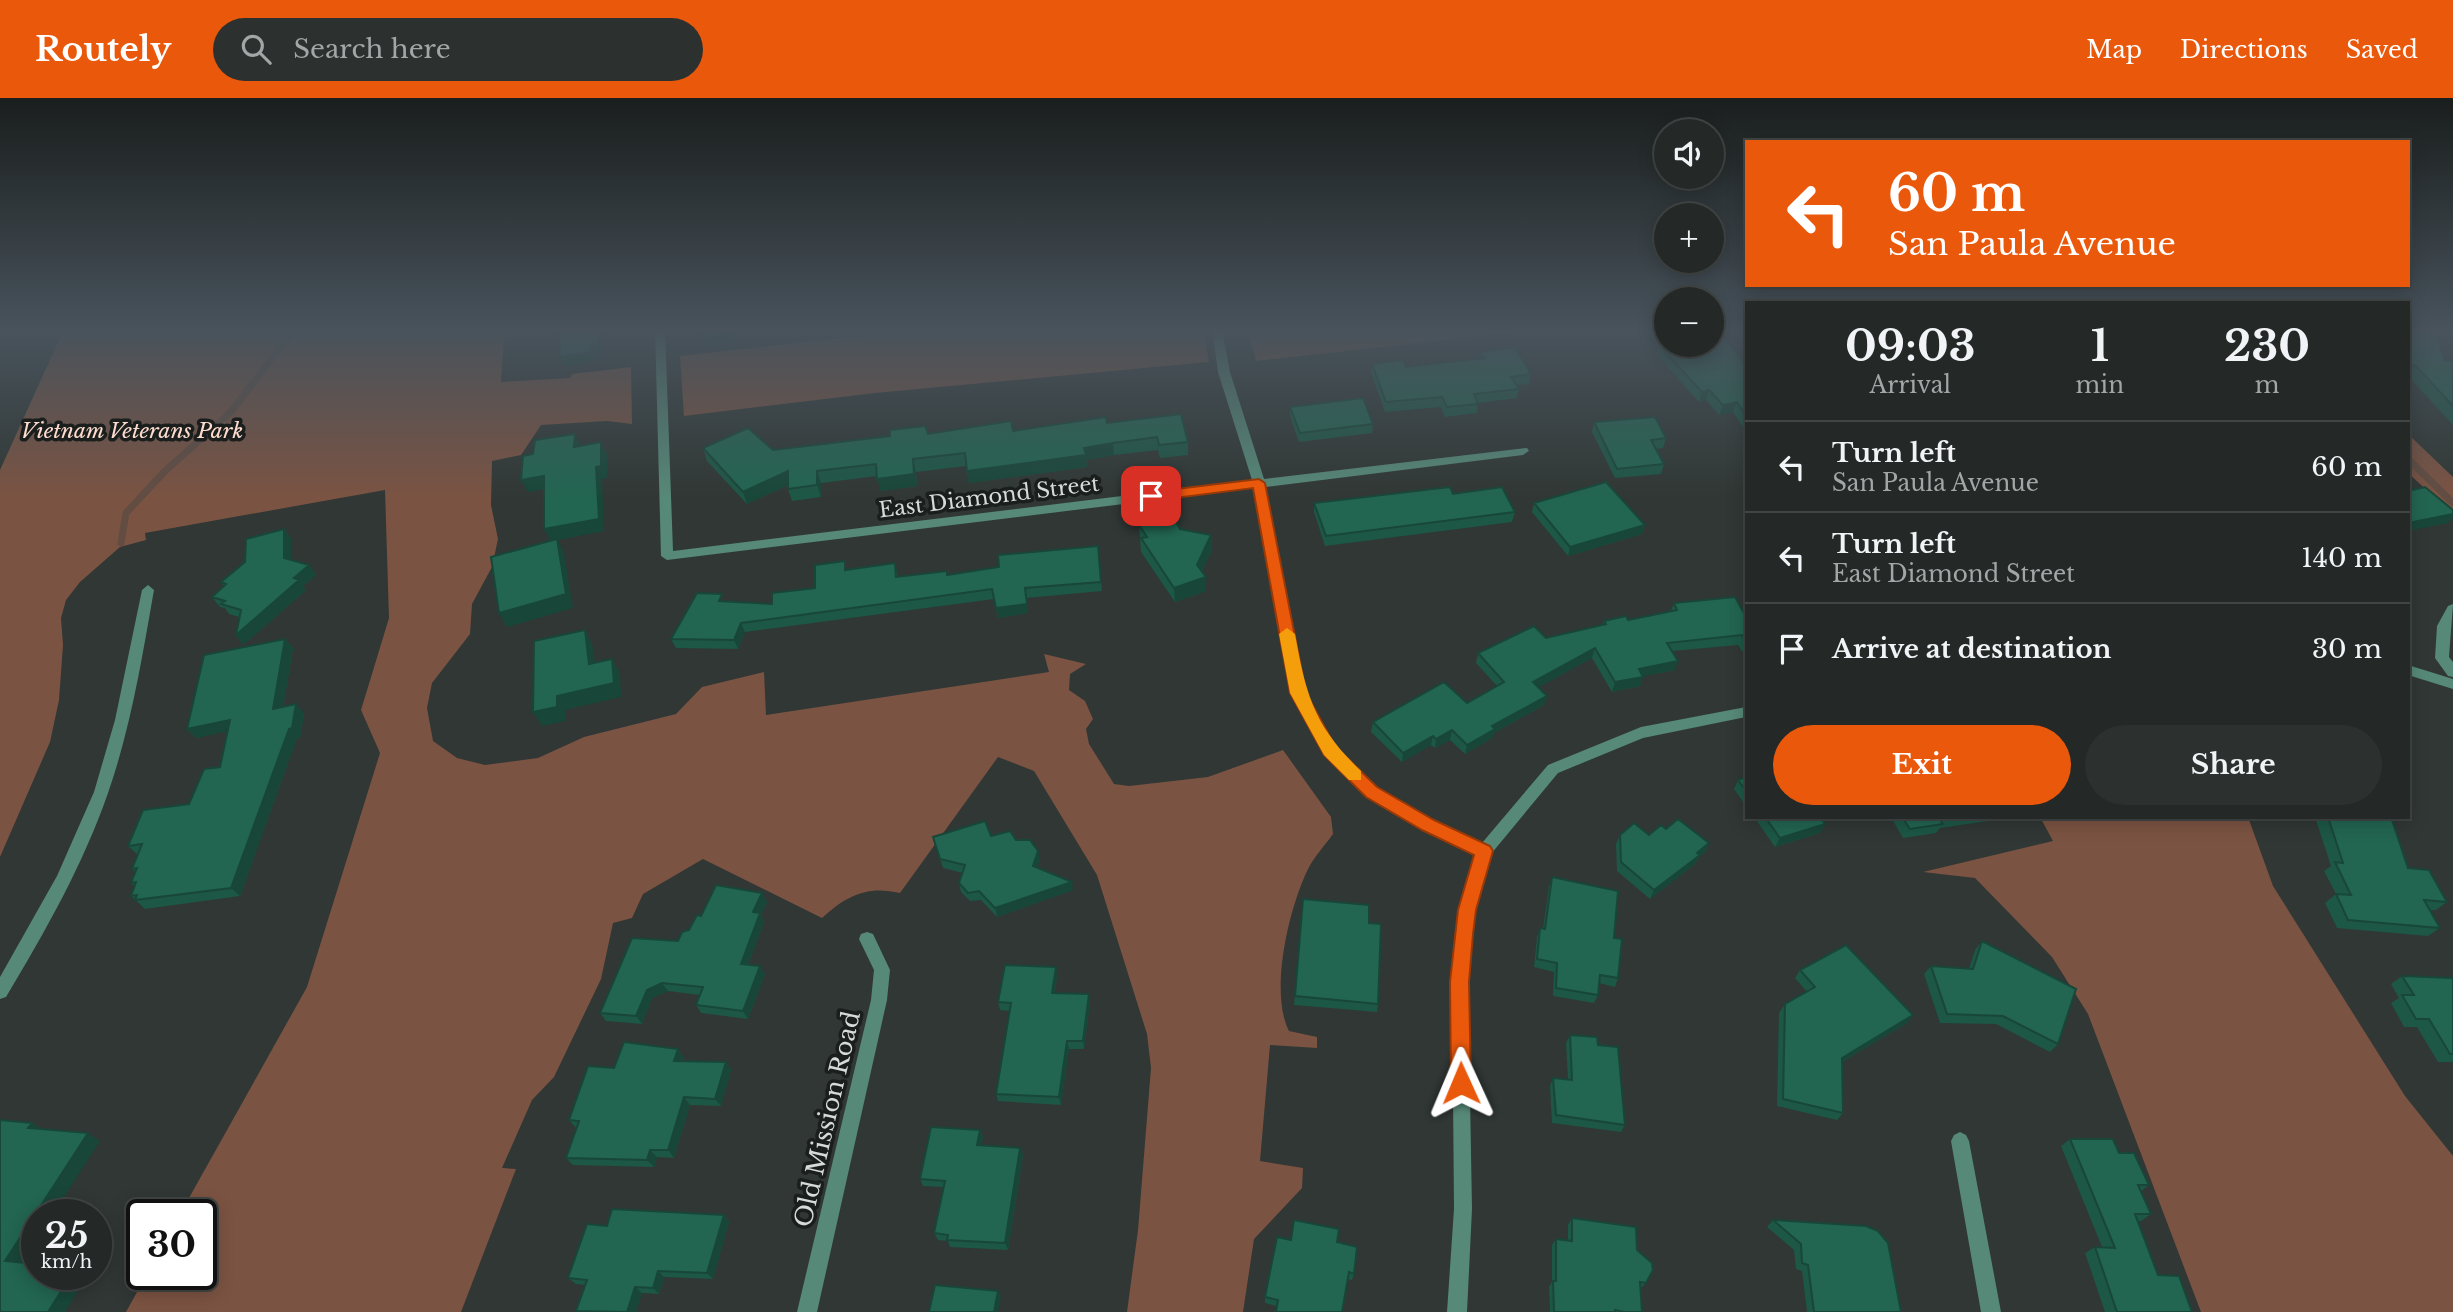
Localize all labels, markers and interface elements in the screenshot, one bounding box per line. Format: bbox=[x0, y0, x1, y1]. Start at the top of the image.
search box bbox=[213, 18, 703, 81]
text: Routely bbox=[35, 29, 171, 70]
icon: search bbox=[237, 30, 275, 68]
text: Search here bbox=[293, 33, 451, 65]
text: Map bbox=[2086, 35, 2142, 64]
text: Directions bbox=[2180, 35, 2308, 64]
text: Saved bbox=[2346, 35, 2418, 64]
map controls bbox=[1654, 119, 1724, 357]
button: sound bbox=[1654, 119, 1724, 189]
text: 60 m bbox=[1888, 163, 2025, 224]
icon: left bbox=[1773, 168, 1864, 259]
button: + bbox=[1654, 203, 1724, 273]
text: San Paula Avenue bbox=[1888, 224, 2176, 264]
button: − bbox=[1654, 287, 1724, 357]
text: 09:03 bbox=[1845, 320, 1976, 372]
text: 1 bbox=[2091, 320, 2109, 372]
text: 230 bbox=[2224, 320, 2310, 372]
text: Arrival bbox=[1870, 371, 1951, 399]
text: min bbox=[2076, 371, 2124, 399]
text: m bbox=[2255, 371, 2279, 399]
park label: Vietnam Veterans Park bbox=[21, 418, 243, 444]
text: Turn left bbox=[1832, 437, 1956, 469]
icon: left bbox=[1773, 448, 1811, 486]
text: 60 m bbox=[2311, 451, 2382, 483]
pin bbox=[1121, 466, 1181, 526]
text: San Paula Avenue bbox=[1832, 469, 2039, 497]
street label: East Diamond Street bbox=[877, 471, 1101, 523]
icon: arrive bbox=[1132, 477, 1170, 515]
text: Turn left bbox=[1832, 528, 1956, 560]
icon: left bbox=[1773, 539, 1811, 577]
text: 140 m bbox=[2301, 542, 2382, 574]
text: East Diamond Street bbox=[1832, 560, 2075, 588]
icon: arrive bbox=[1773, 630, 1811, 668]
text: Arrive at destination bbox=[1832, 633, 2112, 665]
text: 30 m bbox=[2312, 633, 2382, 665]
button: Exit bbox=[1773, 725, 2071, 805]
button: Share bbox=[2085, 725, 2382, 805]
street label: Old Mission Road bbox=[788, 1008, 866, 1230]
position arrow bbox=[1424, 1046, 1498, 1120]
speed limit sign: 30 bbox=[126, 1199, 217, 1290]
text: 25 bbox=[45, 1214, 88, 1257]
text: km/h bbox=[41, 1251, 92, 1273]

